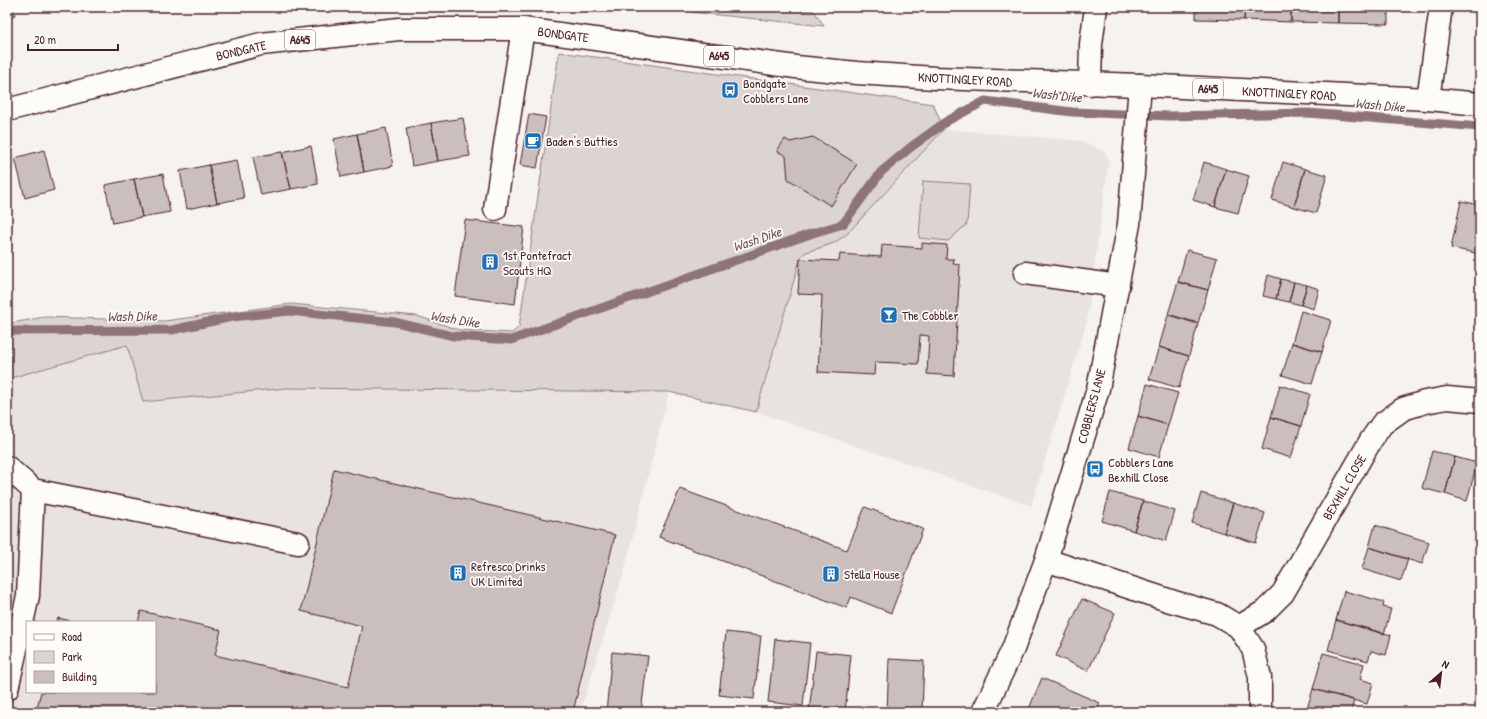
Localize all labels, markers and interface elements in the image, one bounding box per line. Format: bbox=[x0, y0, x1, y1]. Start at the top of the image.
street label: BONDGATE bbox=[536, 22, 590, 46]
scale bar bbox=[28, 26, 118, 52]
road number: A645 bbox=[285, 30, 315, 50]
text: 20 m bbox=[34, 31, 56, 48]
street label: BONDGATE bbox=[214, 35, 268, 65]
road number: A645 bbox=[704, 46, 734, 66]
street label: KNOTTINGLEY ROAD bbox=[917, 68, 1013, 90]
place label: Bondgate Cobblers Lane bbox=[743, 74, 809, 107]
road number: A645 bbox=[1193, 79, 1223, 99]
bus stop icon: Bondgate Cobblers Lane bbox=[720, 80, 740, 100]
water label: Wash Dike bbox=[1031, 82, 1084, 107]
street label: KNOTTINGLEY ROAD bbox=[1241, 82, 1337, 104]
water label: Wash Dike bbox=[1354, 93, 1407, 116]
cafe icon: Baden's Butties bbox=[523, 131, 543, 151]
place label: Baden's Butties bbox=[546, 132, 618, 150]
water label: Wash Dike bbox=[730, 221, 785, 256]
place label: 1st Pontefract Scouts HQ bbox=[503, 246, 572, 279]
building icon: 1st Pontefract Scouts HQ bbox=[480, 252, 500, 272]
water label: Wash Dike bbox=[429, 305, 483, 332]
bar icon: The Cobbler bbox=[879, 305, 899, 325]
water label: Wash Dike bbox=[107, 306, 158, 325]
place label: The Cobbler bbox=[902, 306, 958, 324]
street label: COBBLERS LANE bbox=[1072, 366, 1110, 445]
street label: BEXHILL CLOSE bbox=[1318, 451, 1370, 523]
place label: Cobblers Lane Bexhill Close bbox=[1108, 453, 1174, 486]
bus stop icon: Cobblers Lane Bexhill Close bbox=[1085, 459, 1105, 479]
place label: Refresco Drinks UK Limited bbox=[471, 557, 546, 590]
building icon: Refresco Drinks UK Limited bbox=[448, 563, 468, 583]
building icon: Stella House bbox=[821, 564, 841, 584]
place label: Stella House bbox=[844, 565, 900, 583]
legend bbox=[26, 621, 156, 693]
text: Road bbox=[62, 628, 82, 645]
text: Park bbox=[62, 648, 82, 665]
north arrow bbox=[1421, 653, 1461, 693]
text: N bbox=[1440, 657, 1452, 672]
text: Building bbox=[62, 668, 97, 685]

